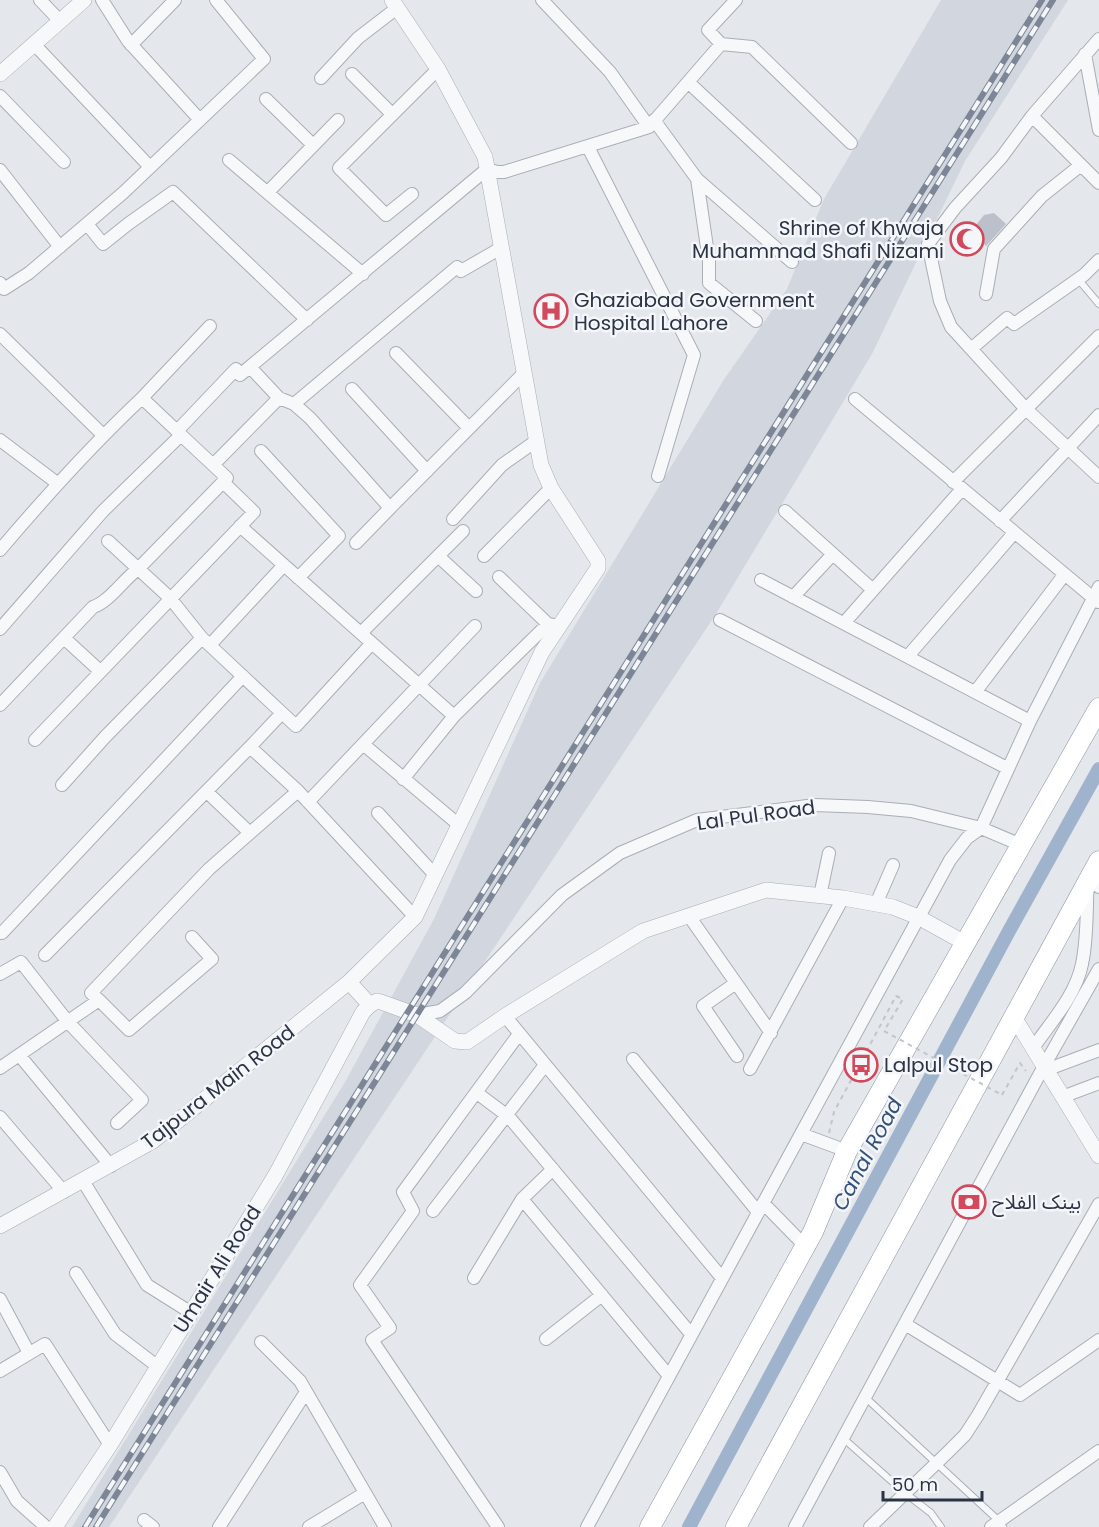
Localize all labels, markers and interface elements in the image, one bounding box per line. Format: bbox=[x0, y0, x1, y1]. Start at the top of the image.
place label: Shrine of Khwaja Muhammad Shafi Nizami bbox=[692, 214, 944, 265]
mosque icon: Shrine of Khwaja Muhammad Shafi Nizami bbox=[949, 221, 985, 257]
place label: Ghaziabad Government Hospital Lahore bbox=[574, 286, 815, 337]
hospital icon: Ghaziabad Government Hospital Lahore bbox=[533, 293, 569, 329]
street label: Lal Pul Road bbox=[695, 793, 817, 837]
street label: Tajpura Main Road bbox=[135, 1018, 301, 1156]
bus stop icon: Lalpul Stop bbox=[843, 1047, 879, 1083]
place label: Lalpul Stop bbox=[884, 1051, 993, 1079]
water label: Canal Road bbox=[825, 1092, 909, 1216]
bank icon: بینک الفلاح bbox=[951, 1184, 987, 1220]
place label: بینک الفلاح bbox=[992, 1188, 1081, 1217]
street label: Umair Ali Road bbox=[166, 1200, 268, 1338]
scale bar bbox=[883, 1464, 982, 1502]
text: 50 m bbox=[892, 1472, 938, 1497]

